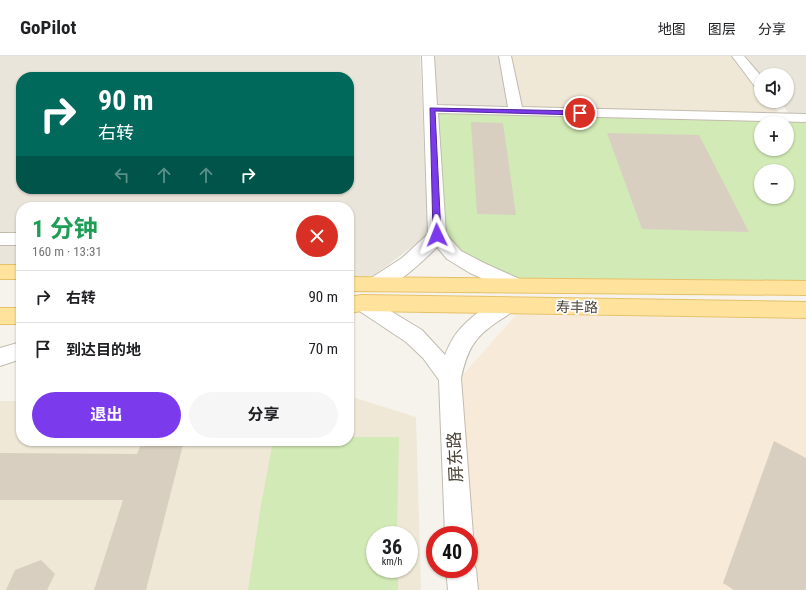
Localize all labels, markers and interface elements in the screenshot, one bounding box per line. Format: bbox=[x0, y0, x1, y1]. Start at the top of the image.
text: GoPilot bbox=[20, 16, 76, 39]
text: 地图 bbox=[658, 21, 686, 37]
text: 图层 bbox=[708, 21, 736, 37]
text: 分享 bbox=[758, 21, 786, 37]
map controls bbox=[754, 68, 794, 204]
button: sound bbox=[754, 68, 794, 108]
text: 90 m bbox=[98, 84, 154, 117]
icon: right bbox=[32, 88, 84, 140]
pin bbox=[563, 96, 597, 130]
icon: arrive bbox=[569, 102, 591, 124]
button: + bbox=[754, 116, 794, 156]
text: 右转 bbox=[98, 122, 134, 143]
icon: left bbox=[111, 164, 133, 186]
icon: ahead bbox=[153, 164, 175, 186]
icon: ahead bbox=[195, 164, 217, 186]
icon: right bbox=[237, 164, 259, 186]
button: − bbox=[754, 164, 794, 204]
position arrow bbox=[416, 214, 458, 256]
text: 1 分钟 bbox=[32, 215, 98, 243]
button: close bbox=[296, 215, 338, 257]
text: 160 m · 13:31 bbox=[32, 244, 102, 259]
icon: right bbox=[32, 286, 54, 308]
text: 90 m bbox=[308, 288, 338, 306]
text: 右转 bbox=[66, 289, 96, 307]
street label: 寿丰路 bbox=[556, 299, 598, 315]
icon: arrive bbox=[32, 338, 54, 360]
text: 70 m bbox=[308, 340, 338, 358]
text: 到达目的地 bbox=[66, 341, 141, 359]
button: 退出 bbox=[32, 392, 181, 438]
button: 分享 bbox=[189, 392, 338, 438]
street label: 屏东路 bbox=[444, 431, 466, 483]
speed limit sign: 40 bbox=[426, 526, 478, 578]
text: 36 bbox=[382, 535, 402, 559]
text: km/h bbox=[382, 556, 402, 567]

